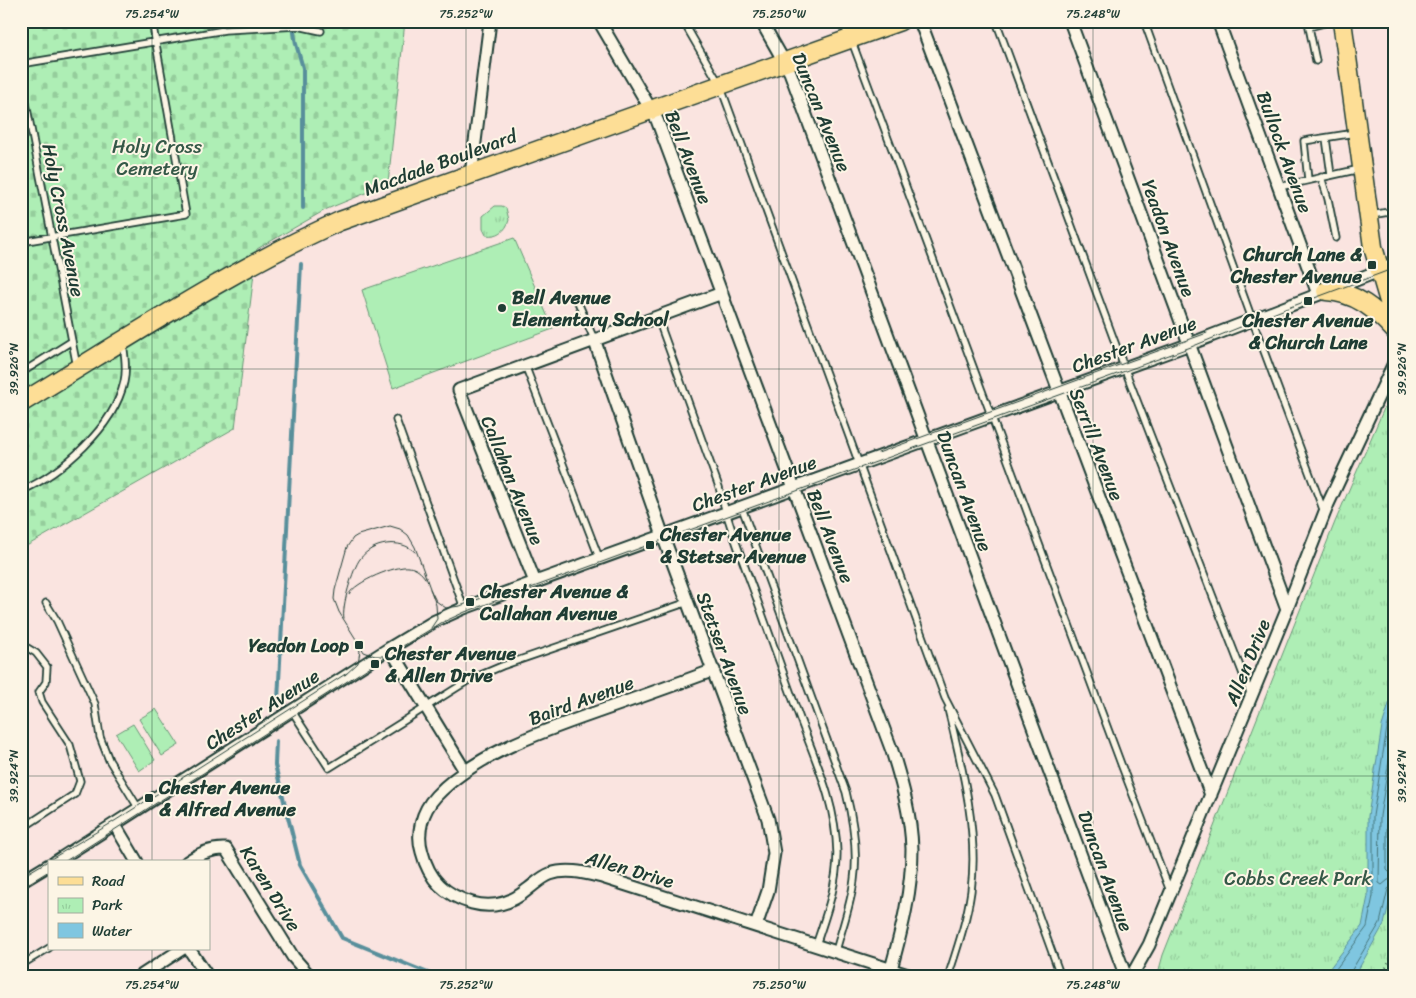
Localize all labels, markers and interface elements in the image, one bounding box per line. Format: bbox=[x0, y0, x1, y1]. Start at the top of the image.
text: 75.254°W bbox=[125, 3, 180, 25]
text: 75.252°W bbox=[439, 3, 493, 25]
text: 75.250°W bbox=[752, 3, 807, 25]
text: 75.248°W bbox=[1066, 3, 1121, 25]
street label: Duncan Avenue bbox=[783, 47, 861, 177]
street label: Bullock Avenue bbox=[1247, 86, 1322, 218]
street label: Bell Avenue bbox=[655, 105, 722, 209]
street label: Macdade Boulevard bbox=[359, 119, 523, 205]
park label: Holy Cross Cemetery bbox=[112, 130, 202, 185]
street label: Holy Cross Avenue bbox=[32, 141, 95, 300]
street label: Yeadon Avenue bbox=[1132, 175, 1205, 302]
place label: Church Lane & Chester Avenue bbox=[1230, 238, 1362, 293]
marker: Church Lane & Chester Avenue bbox=[1366, 259, 1378, 271]
place label: Bell Avenue Elementary School bbox=[512, 281, 669, 336]
marker: Chester Avenue & Church Lane bbox=[1302, 295, 1314, 307]
marker: Bell Avenue Elementary School bbox=[496, 302, 508, 314]
place label: Chester Avenue & Church Lane bbox=[1241, 304, 1374, 359]
street label: Chester Avenue bbox=[1067, 306, 1202, 382]
text: 39.926°N bbox=[3, 342, 25, 395]
text: 39.926°N bbox=[1391, 342, 1413, 395]
street label: Serrill Avenue bbox=[1060, 383, 1133, 506]
street label: Callahan Avenue bbox=[472, 410, 554, 550]
street label: Duncan Avenue bbox=[927, 426, 1002, 557]
street label: Chester Avenue bbox=[687, 445, 822, 521]
street label: Bell Avenue bbox=[797, 484, 864, 588]
place label: Chester Avenue & Stetser Avenue bbox=[659, 518, 807, 573]
marker: Chester Avenue & Stetser Avenue bbox=[644, 539, 656, 551]
place label: Chester Avenue & Callahan Avenue bbox=[479, 575, 628, 630]
street label: Stetser Avenue bbox=[687, 587, 762, 720]
marker: Chester Avenue & Callahan Avenue bbox=[464, 596, 476, 608]
street label: Allen Drive bbox=[1215, 614, 1280, 711]
place label: Yeadon Loop bbox=[249, 629, 349, 662]
place label: Chester Avenue & Allen Drive bbox=[384, 637, 516, 692]
marker: Yeadon Loop bbox=[353, 639, 365, 651]
marker: Chester Avenue & Allen Drive bbox=[369, 658, 381, 670]
street label: Chester Avenue bbox=[198, 660, 326, 759]
street label: Baird Avenue bbox=[524, 666, 639, 735]
text: 39.924°N bbox=[3, 749, 25, 802]
text: 39.924°N bbox=[1391, 749, 1413, 802]
place label: Chester Avenue & Alfred Avenue bbox=[158, 771, 296, 826]
marker: Chester Avenue & Alfred Avenue bbox=[143, 792, 155, 804]
street label: Duncan Avenue bbox=[1068, 806, 1143, 937]
street label: Karen Drive bbox=[231, 838, 310, 938]
street label: Allen Drive bbox=[581, 841, 678, 898]
legend bbox=[48, 860, 210, 950]
park label: Cobbs Creek Park bbox=[1224, 862, 1373, 895]
text: Road bbox=[92, 868, 125, 894]
text: Park bbox=[92, 892, 123, 918]
text: Water bbox=[92, 918, 132, 944]
text: 75.254°W bbox=[125, 974, 180, 996]
text: 75.252°W bbox=[439, 974, 493, 996]
text: 75.250°W bbox=[752, 974, 807, 996]
text: 75.248°W bbox=[1066, 974, 1121, 996]

